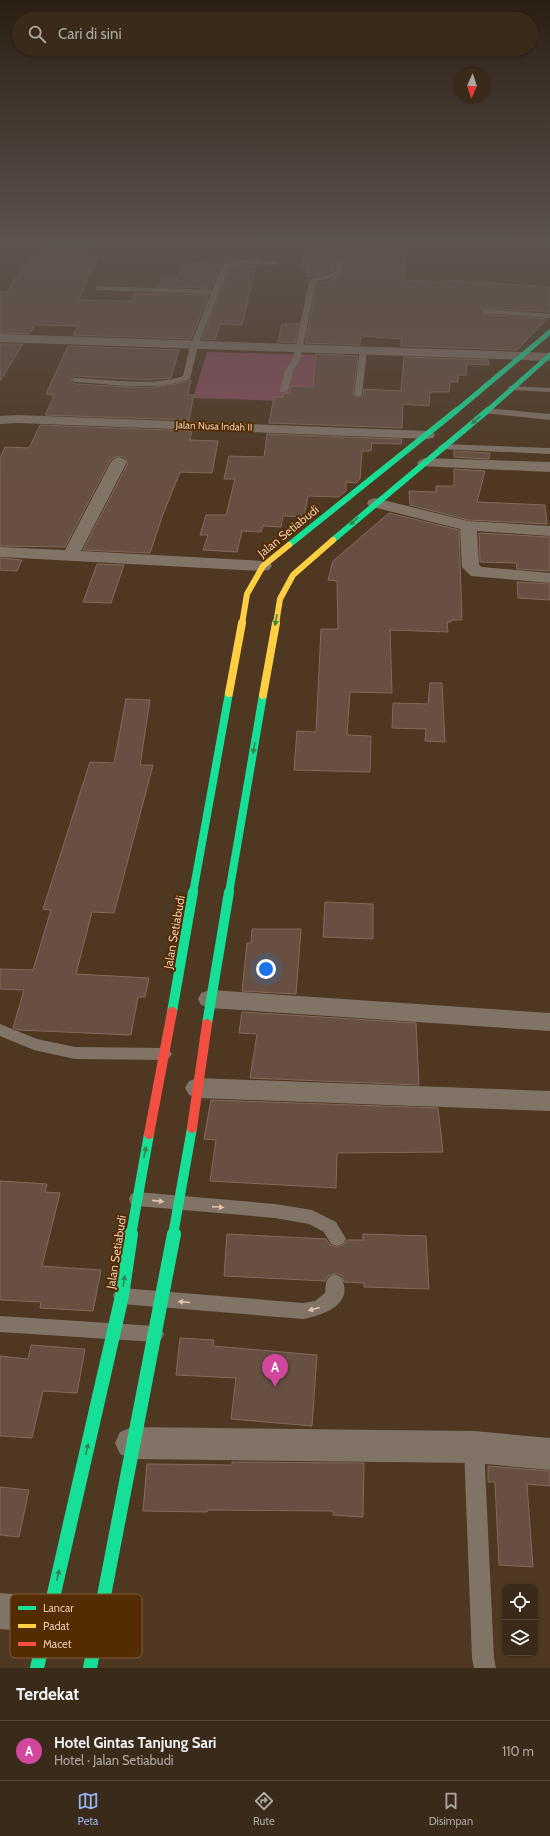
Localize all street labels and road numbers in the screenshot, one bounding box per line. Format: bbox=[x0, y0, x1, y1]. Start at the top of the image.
street label: Jalan Nusa Indah II bbox=[174, 418, 253, 434]
street label: Jalan Setiabudi bbox=[254, 502, 322, 561]
street label: Jalan Setiabudi bbox=[160, 894, 188, 971]
street label: Jalan Setiabudi bbox=[103, 1214, 129, 1291]

